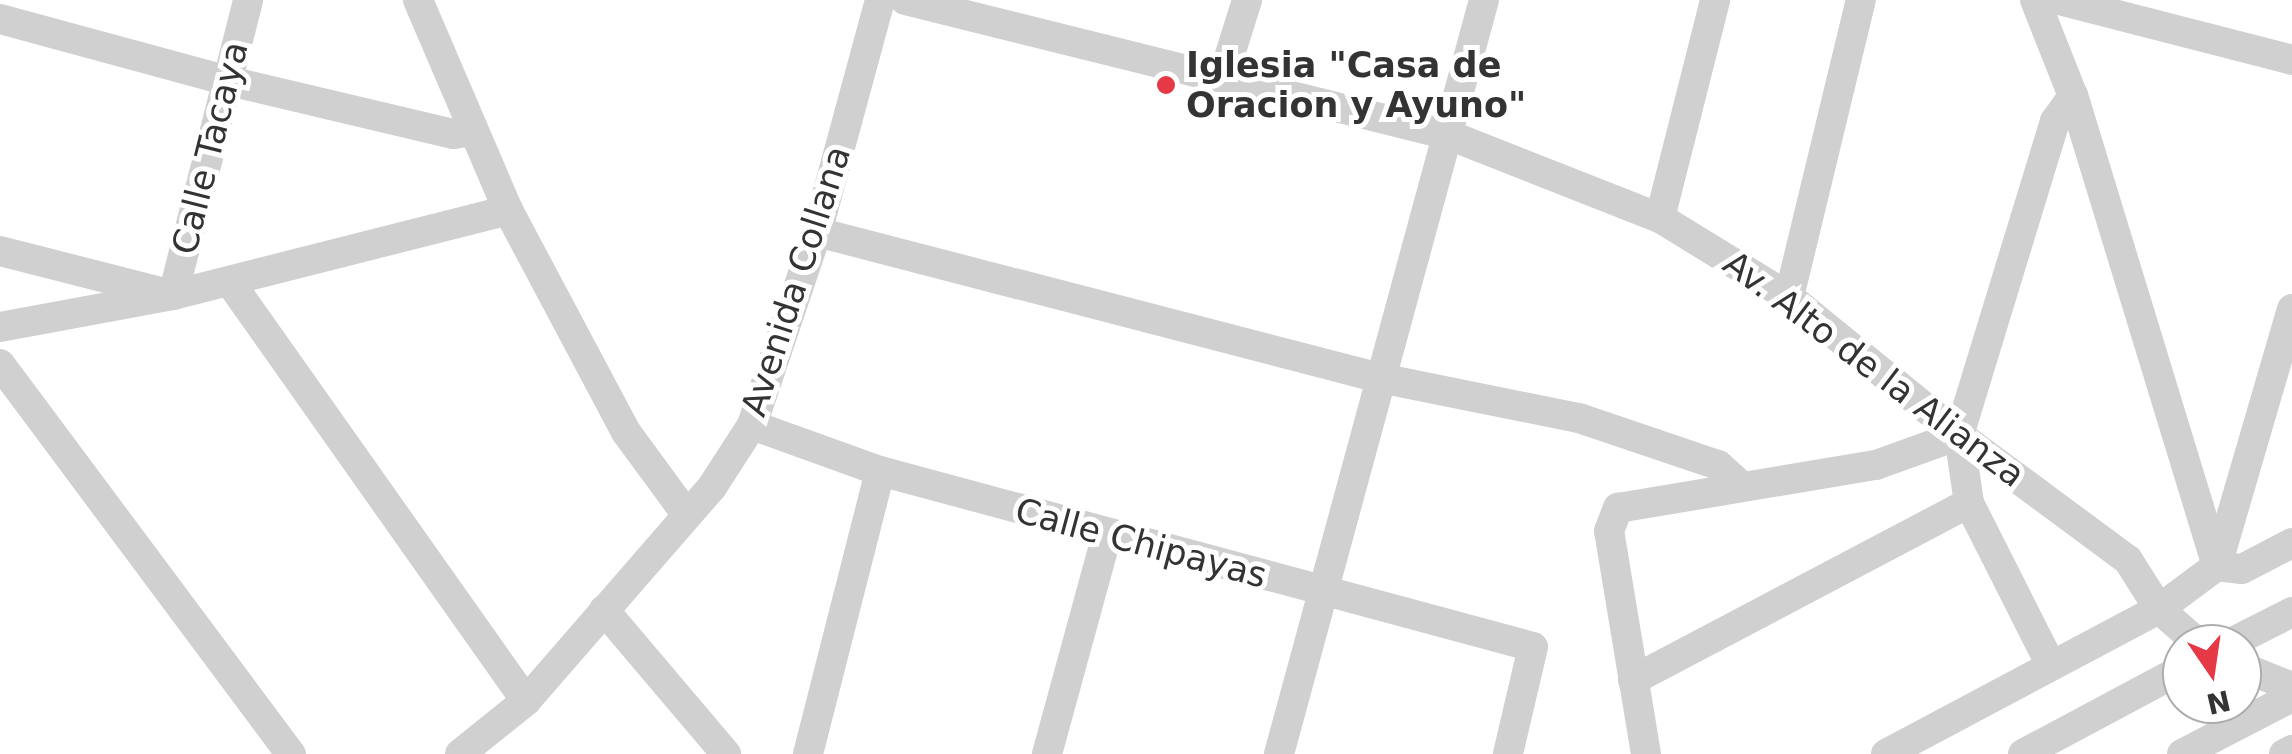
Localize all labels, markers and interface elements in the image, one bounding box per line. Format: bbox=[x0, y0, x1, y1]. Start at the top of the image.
street label: Calle Tacaya bbox=[163, 37, 257, 259]
place label: Iglesia "Casa de Oracion y Ayuno" bbox=[1186, 44, 1526, 126]
marker: Iglesia "Casa de Oracion y Ayuno" bbox=[1155, 74, 1177, 96]
street label: Avenida Collana bbox=[733, 141, 859, 421]
street label: Av. Alto de la Alianza bbox=[1715, 242, 2033, 496]
street label: Calle Chipayas bbox=[1011, 489, 1271, 597]
north arrow bbox=[2162, 624, 2262, 724]
text: N bbox=[2203, 683, 2234, 720]

